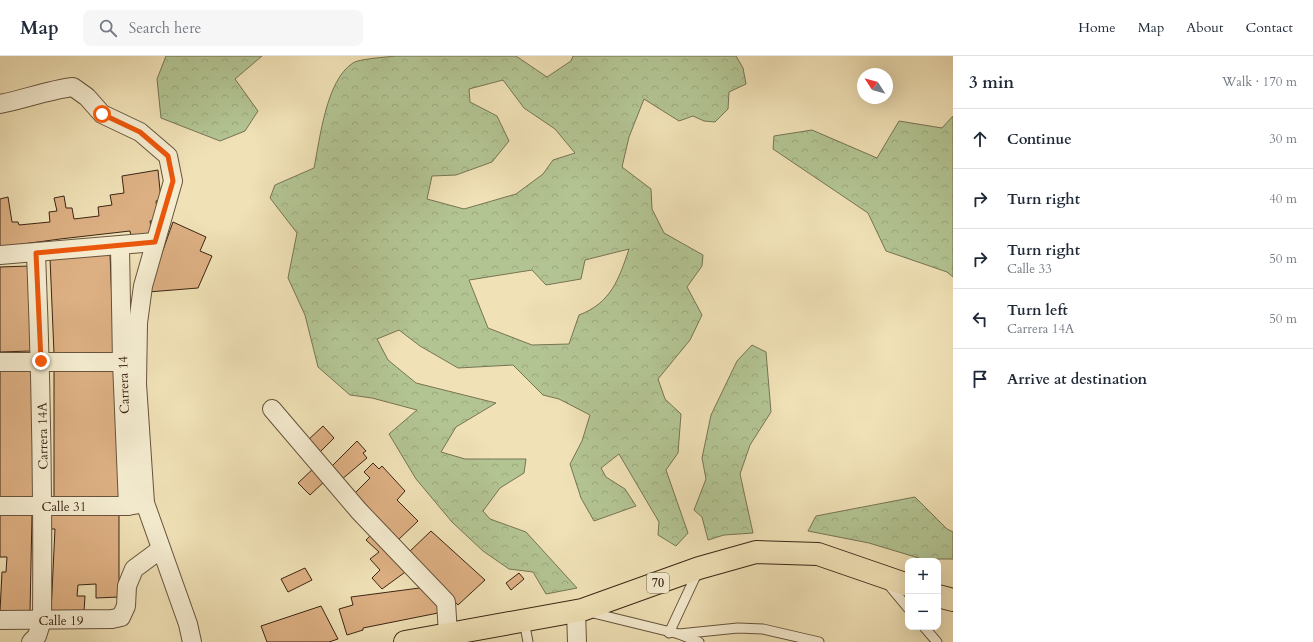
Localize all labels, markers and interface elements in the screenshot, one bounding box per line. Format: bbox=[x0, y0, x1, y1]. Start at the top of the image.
search box bbox=[83, 10, 363, 46]
text: Map bbox=[20, 15, 59, 41]
icon: search bbox=[97, 17, 119, 39]
text: Search here bbox=[129, 18, 201, 38]
text: Home bbox=[1078, 18, 1116, 37]
text: Map bbox=[1138, 18, 1164, 37]
text: About bbox=[1186, 18, 1223, 37]
text: Contact bbox=[1245, 18, 1293, 37]
north arrow bbox=[857, 68, 893, 104]
text: 3 min bbox=[969, 71, 1014, 94]
text: Walk · 170 m bbox=[1222, 73, 1297, 91]
route start bbox=[93, 105, 111, 123]
icon: ahead bbox=[969, 128, 991, 150]
text: Continue bbox=[1007, 129, 1072, 149]
text: 30 m bbox=[1269, 130, 1297, 148]
icon: right bbox=[969, 188, 991, 210]
text: Turn right bbox=[1007, 189, 1080, 209]
text: 40 m bbox=[1269, 190, 1297, 208]
text: Turn right bbox=[1007, 240, 1080, 260]
icon: right bbox=[969, 248, 991, 270]
text: 50 m bbox=[1269, 250, 1297, 268]
text: Calle 33 bbox=[1007, 260, 1052, 278]
text: Turn left bbox=[1007, 300, 1068, 320]
icon: left bbox=[969, 308, 991, 330]
text: 50 m bbox=[1269, 310, 1297, 328]
text: Carrera 14A bbox=[1007, 320, 1074, 338]
route end bbox=[32, 352, 50, 370]
street label: Carrera 14 bbox=[114, 355, 134, 414]
icon: arrive bbox=[969, 368, 991, 390]
text: Arrive at destination bbox=[1007, 369, 1147, 389]
street label: Carrera 14A bbox=[33, 401, 53, 470]
street label: Calle 31 bbox=[42, 498, 86, 516]
map controls bbox=[905, 558, 941, 630]
button: + bbox=[905, 558, 941, 594]
road number: 70 bbox=[647, 573, 669, 593]
button: − bbox=[905, 594, 941, 630]
street label: Calle 19 bbox=[39, 612, 84, 630]

